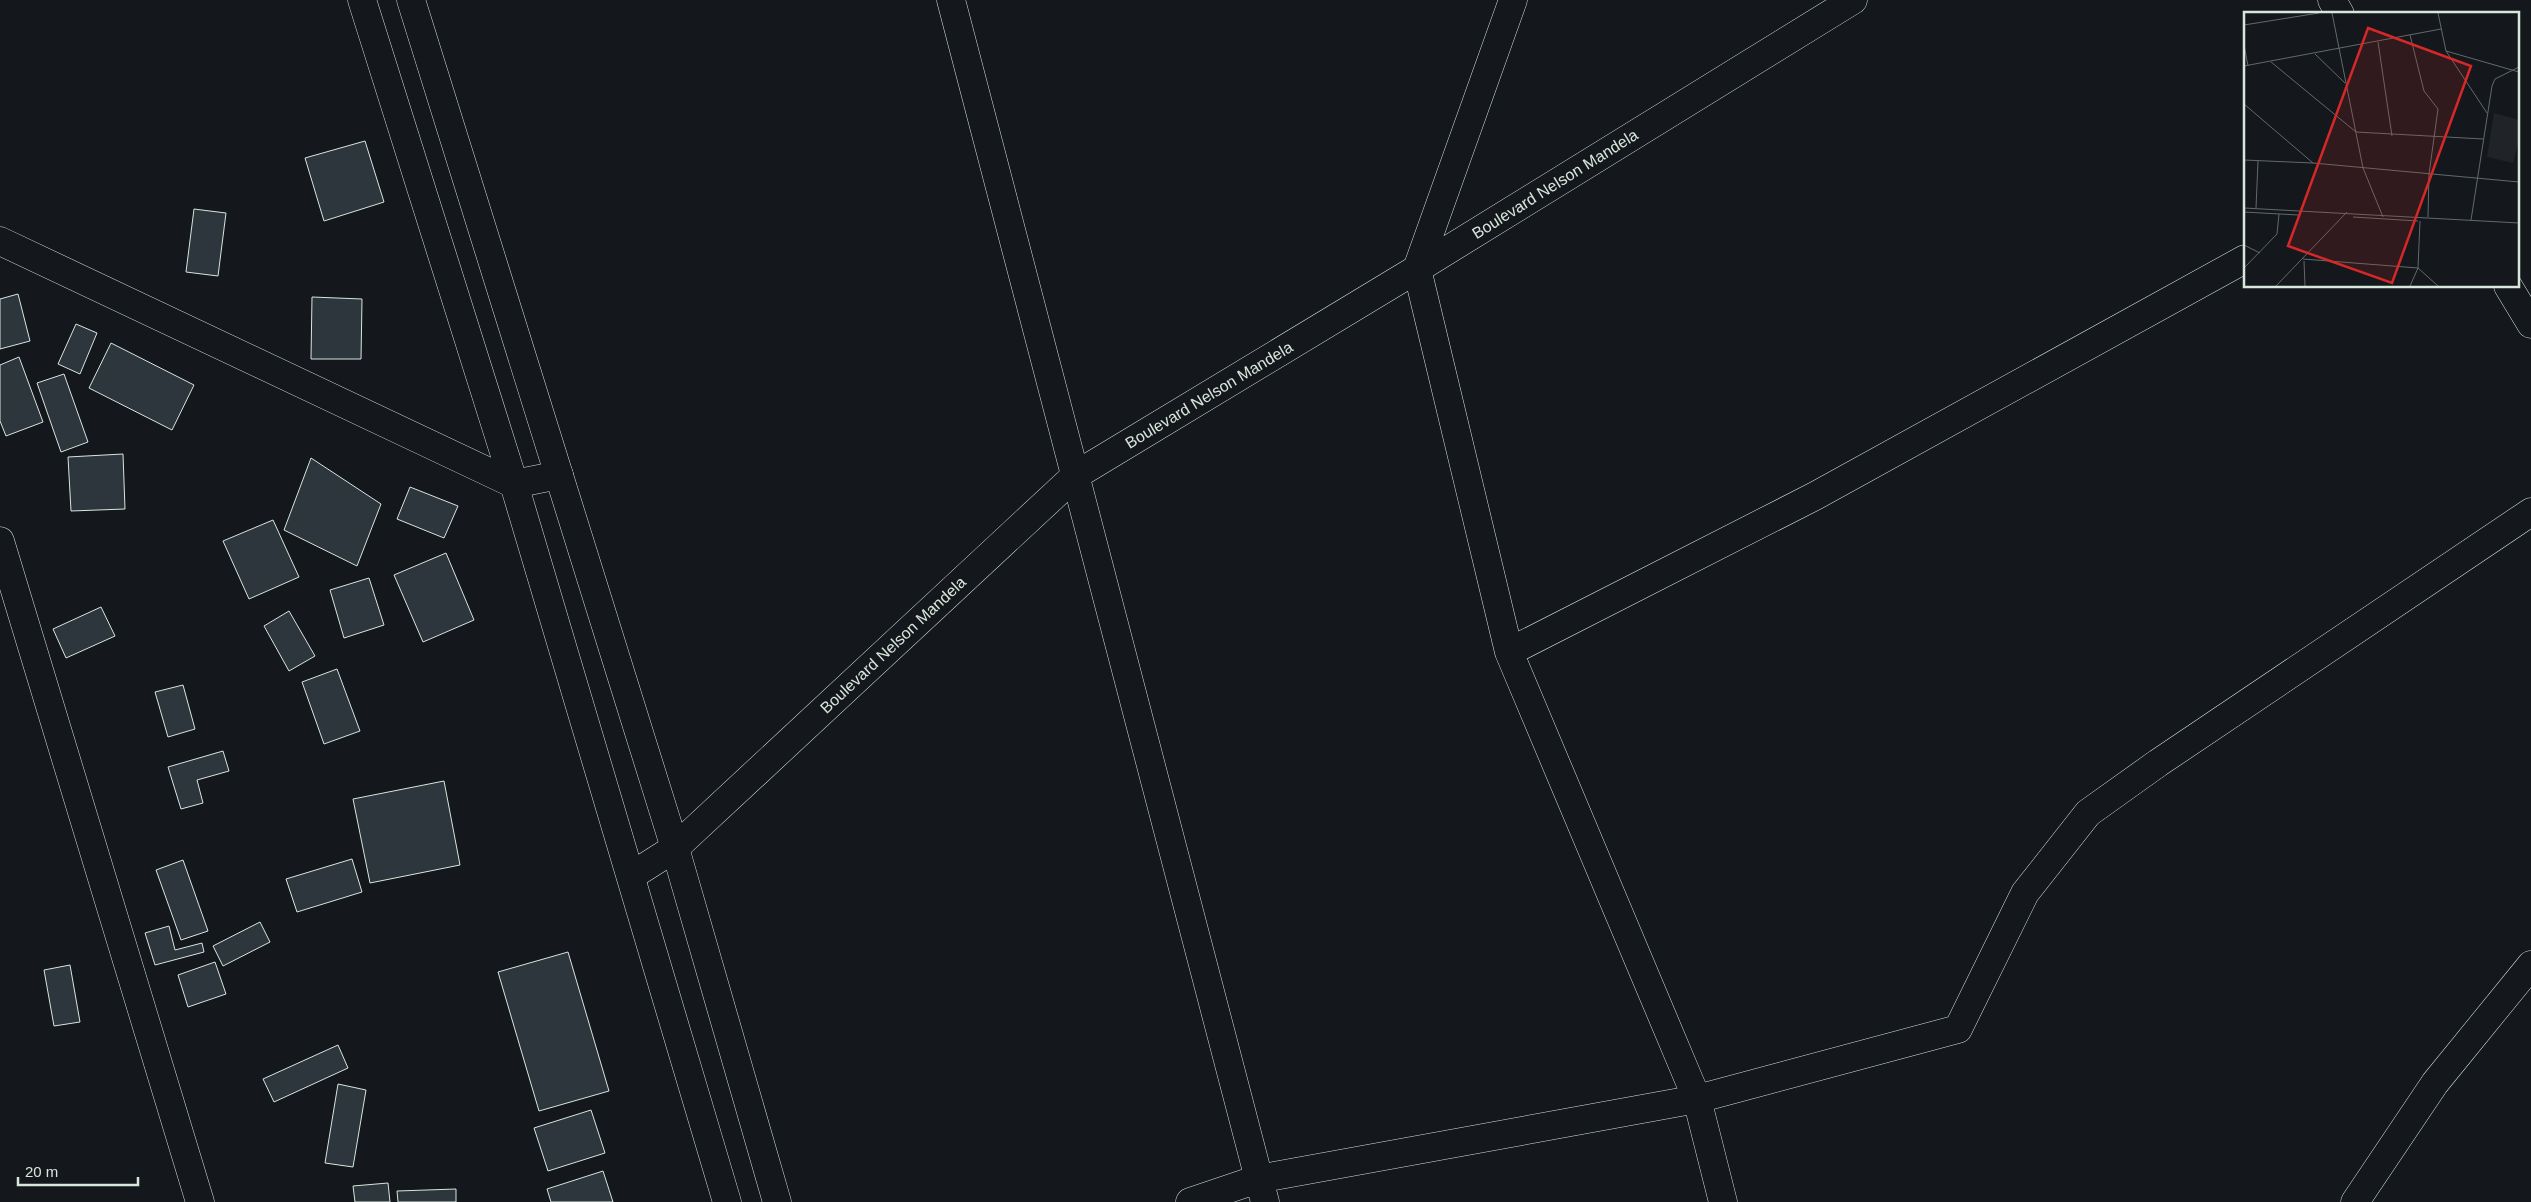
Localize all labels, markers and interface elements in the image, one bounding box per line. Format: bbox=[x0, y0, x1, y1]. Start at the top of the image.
inset map bbox=[2244, 12, 2518, 288]
street label: Boulevard Nelson Mandela bbox=[1469, 126, 1641, 242]
street label: Boulevard Nelson Mandela bbox=[1122, 338, 1296, 452]
street label: Boulevard Nelson Mandela bbox=[817, 573, 969, 717]
scale bar bbox=[18, 1154, 138, 1186]
text: 20 m bbox=[25, 1163, 58, 1180]

